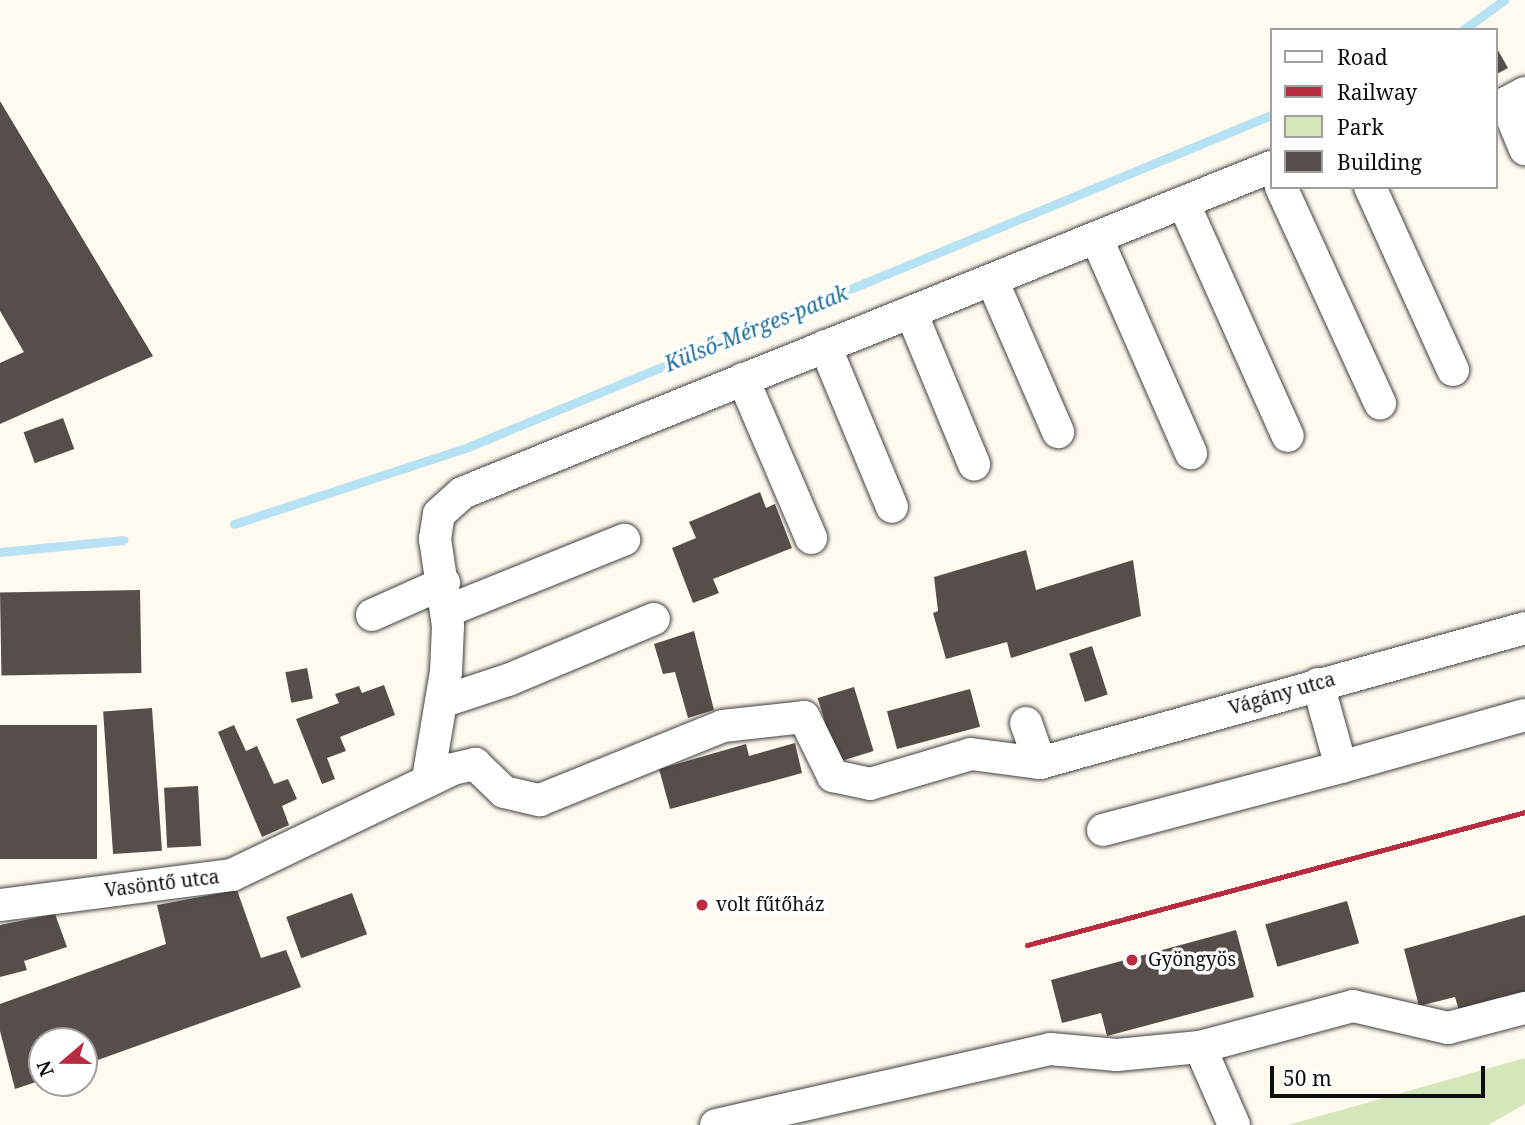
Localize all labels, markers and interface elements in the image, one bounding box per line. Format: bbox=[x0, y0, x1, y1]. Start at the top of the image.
legend bbox=[1270, 28, 1497, 189]
text: Road bbox=[1337, 43, 1388, 71]
text: Railway bbox=[1337, 78, 1417, 106]
text: Park bbox=[1337, 113, 1384, 141]
text: Building bbox=[1337, 148, 1422, 176]
water label: Külső-Mérges-patak bbox=[661, 280, 851, 376]
street label: Vágány utca bbox=[1226, 668, 1338, 720]
street label: Vasöntő utca bbox=[103, 866, 221, 902]
place label: volt fűtőház bbox=[716, 894, 825, 916]
marker: volt fűtőház bbox=[694, 897, 710, 913]
place label: Gyöngyös bbox=[1148, 949, 1236, 971]
marker: Gyöngyös bbox=[1122, 950, 1142, 970]
north arrow bbox=[28, 1027, 98, 1097]
scale bar bbox=[1273, 1052, 1488, 1096]
text: N bbox=[30, 1057, 60, 1080]
text: 50 m bbox=[1283, 1064, 1332, 1092]

